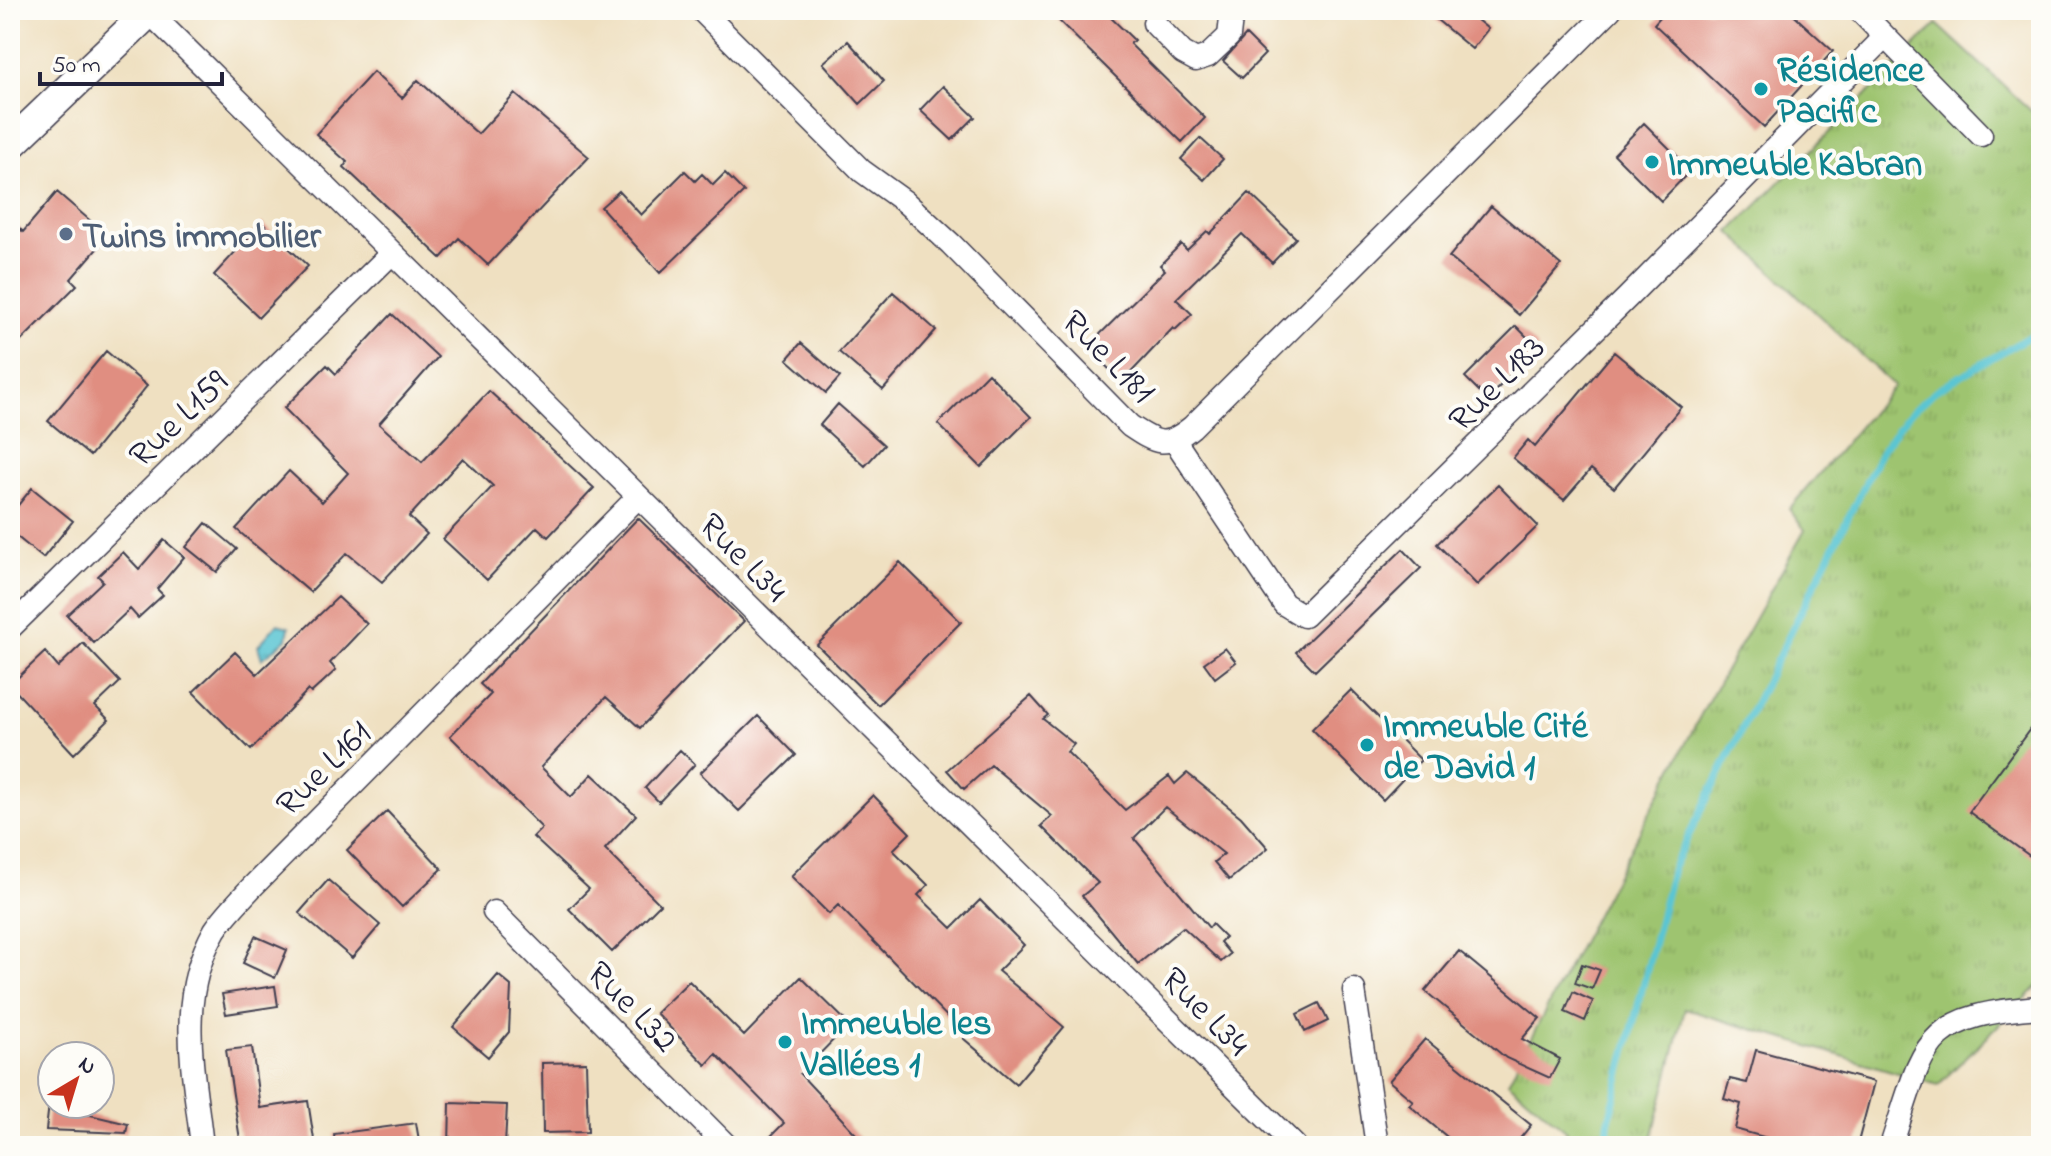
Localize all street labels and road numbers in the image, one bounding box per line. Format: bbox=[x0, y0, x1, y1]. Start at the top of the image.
street label: Rue L181 bbox=[1047, 299, 1166, 418]
street label: Rue L183 bbox=[1437, 324, 1559, 446]
street label: Rue L159 bbox=[118, 359, 242, 482]
street label: Rue L34 bbox=[685, 502, 799, 616]
street label: Rue L161 bbox=[265, 710, 385, 830]
street label: Rue L32 bbox=[573, 950, 689, 1066]
street label: Rue L34 bbox=[1147, 956, 1261, 1070]

